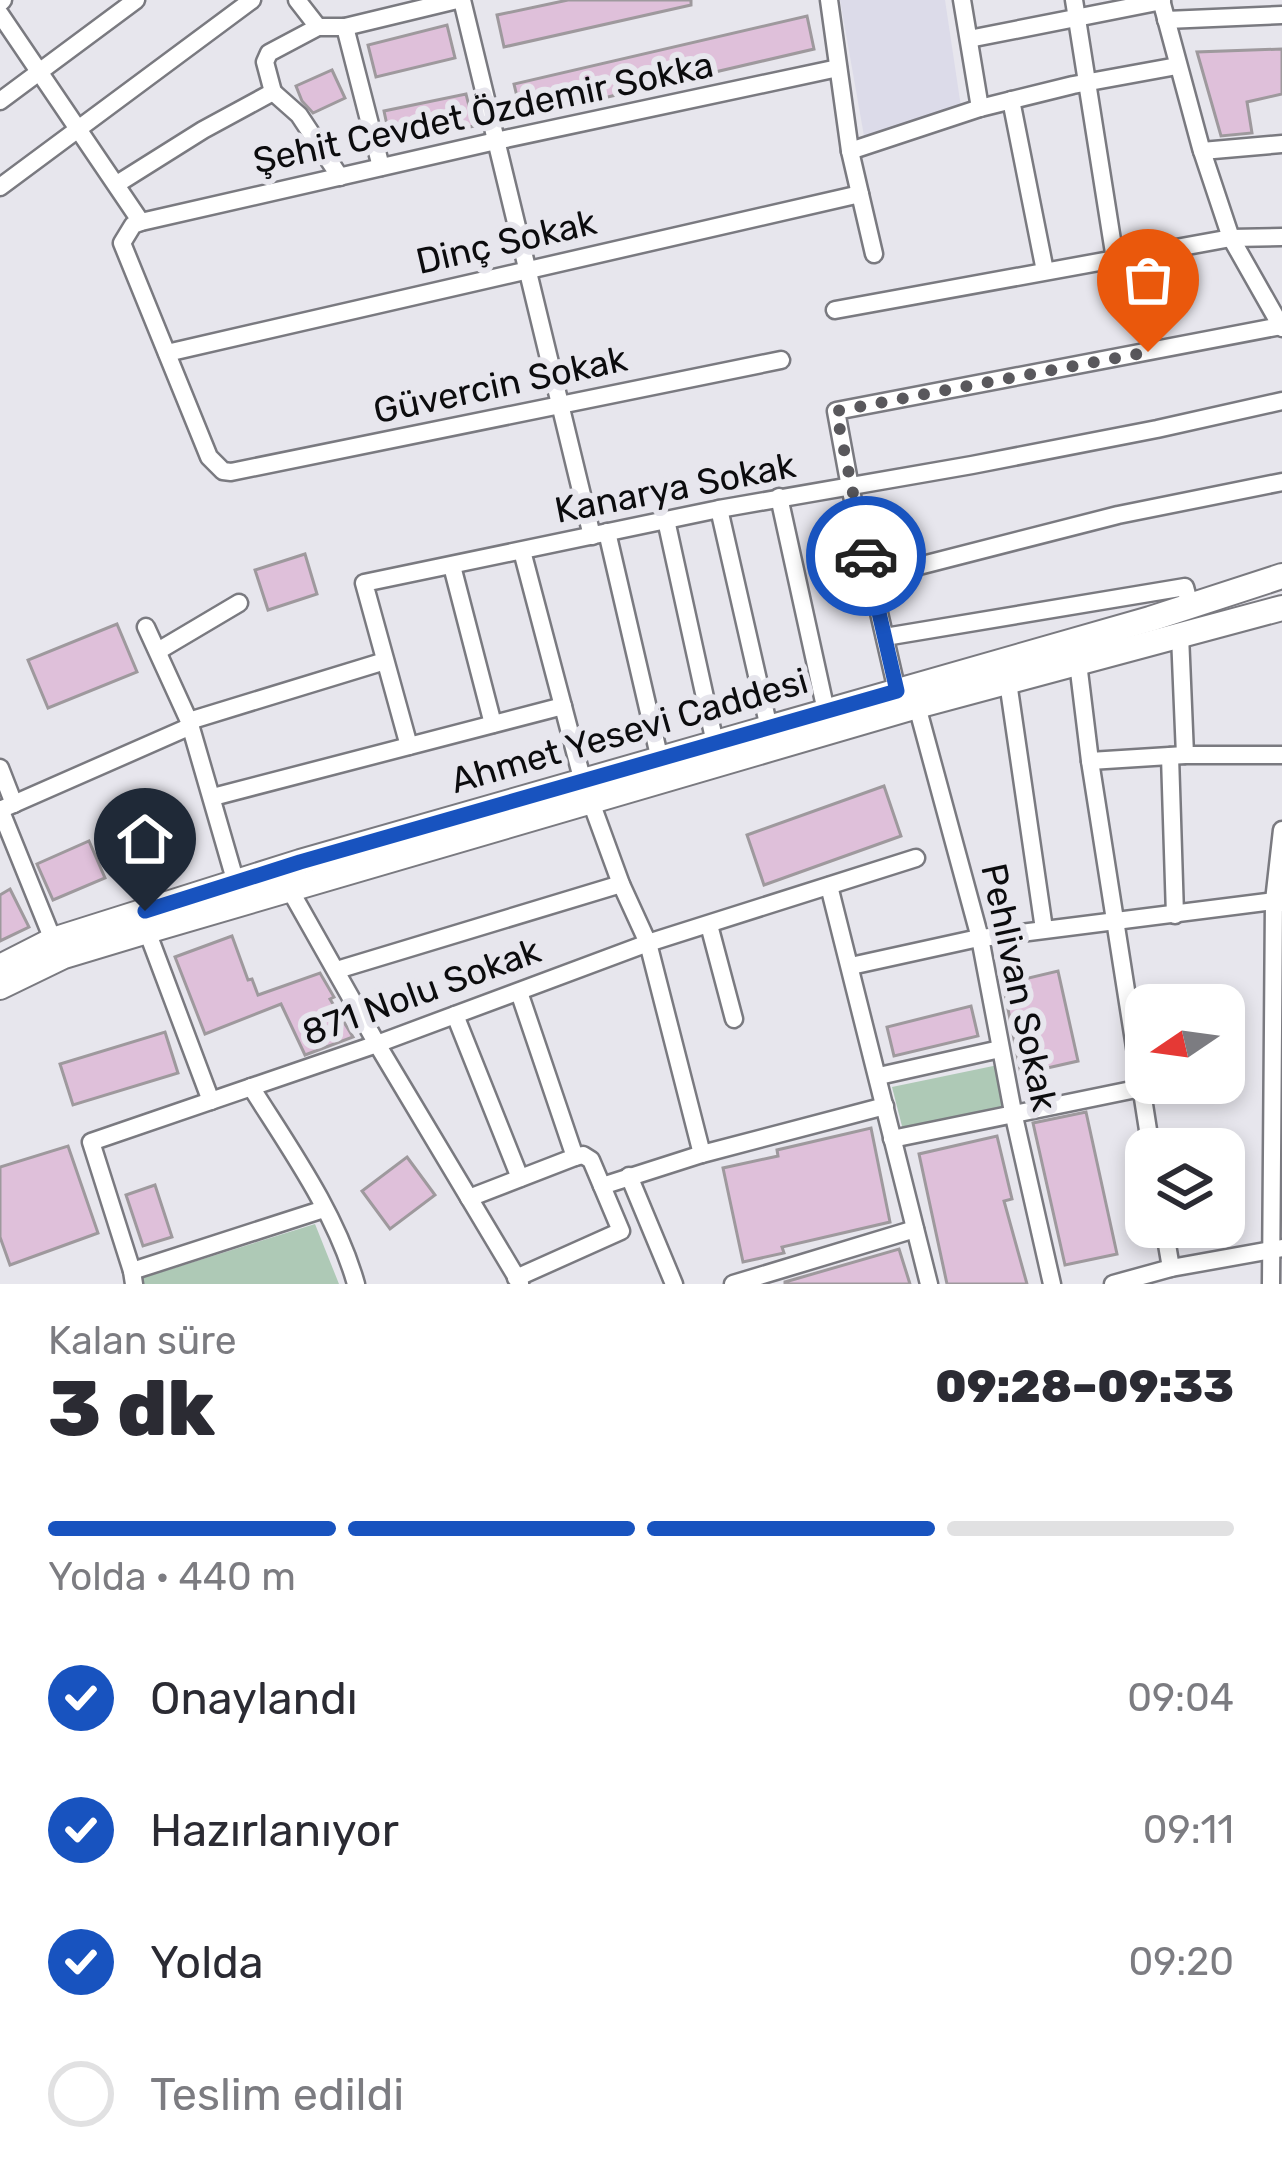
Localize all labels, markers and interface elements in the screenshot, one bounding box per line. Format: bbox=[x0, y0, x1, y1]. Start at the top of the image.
street label: Şehit Cevdet Özdemir Sokka bbox=[249, 43, 717, 182]
street label: Dinç Sokak bbox=[412, 200, 601, 283]
pin bbox=[1097, 229, 1199, 352]
icon: bag bbox=[1115, 247, 1181, 313]
street label: Güvercin Sokak bbox=[370, 337, 631, 432]
street label: Kanarya Sokak bbox=[551, 443, 799, 532]
courier bbox=[806, 496, 926, 616]
icon: car bbox=[833, 523, 899, 589]
street label: Ahmet Yesevi Caddesi bbox=[446, 659, 813, 802]
pin bbox=[94, 788, 196, 911]
icon: home bbox=[112, 806, 178, 872]
street label: Pehlivan Sokak bbox=[972, 859, 1067, 1115]
street label: 871 Nolu Sokak bbox=[296, 928, 546, 1054]
north arrow bbox=[1125, 984, 1245, 1104]
map controls bbox=[1125, 984, 1245, 1248]
button: layers bbox=[1125, 1128, 1245, 1248]
text: Kalan süre bbox=[48, 1318, 237, 1364]
text: 09:28–09:33 bbox=[935, 1360, 1234, 1413]
text: 3 dk bbox=[48, 1362, 215, 1455]
text: Yolda · 440 m bbox=[48, 1554, 296, 1600]
icon: check bbox=[48, 1665, 114, 1731]
text: Onaylandı bbox=[150, 1672, 358, 1725]
text: 09:04 bbox=[1127, 1675, 1234, 1721]
icon: check bbox=[48, 1797, 114, 1863]
text: Hazırlanıyor bbox=[150, 1804, 399, 1857]
text: 09:11 bbox=[1143, 1807, 1234, 1853]
icon: check bbox=[48, 1929, 114, 1995]
text: Yolda bbox=[150, 1936, 264, 1989]
text: 09:20 bbox=[1128, 1939, 1234, 1985]
text: Teslim edildi bbox=[150, 2068, 404, 2121]

